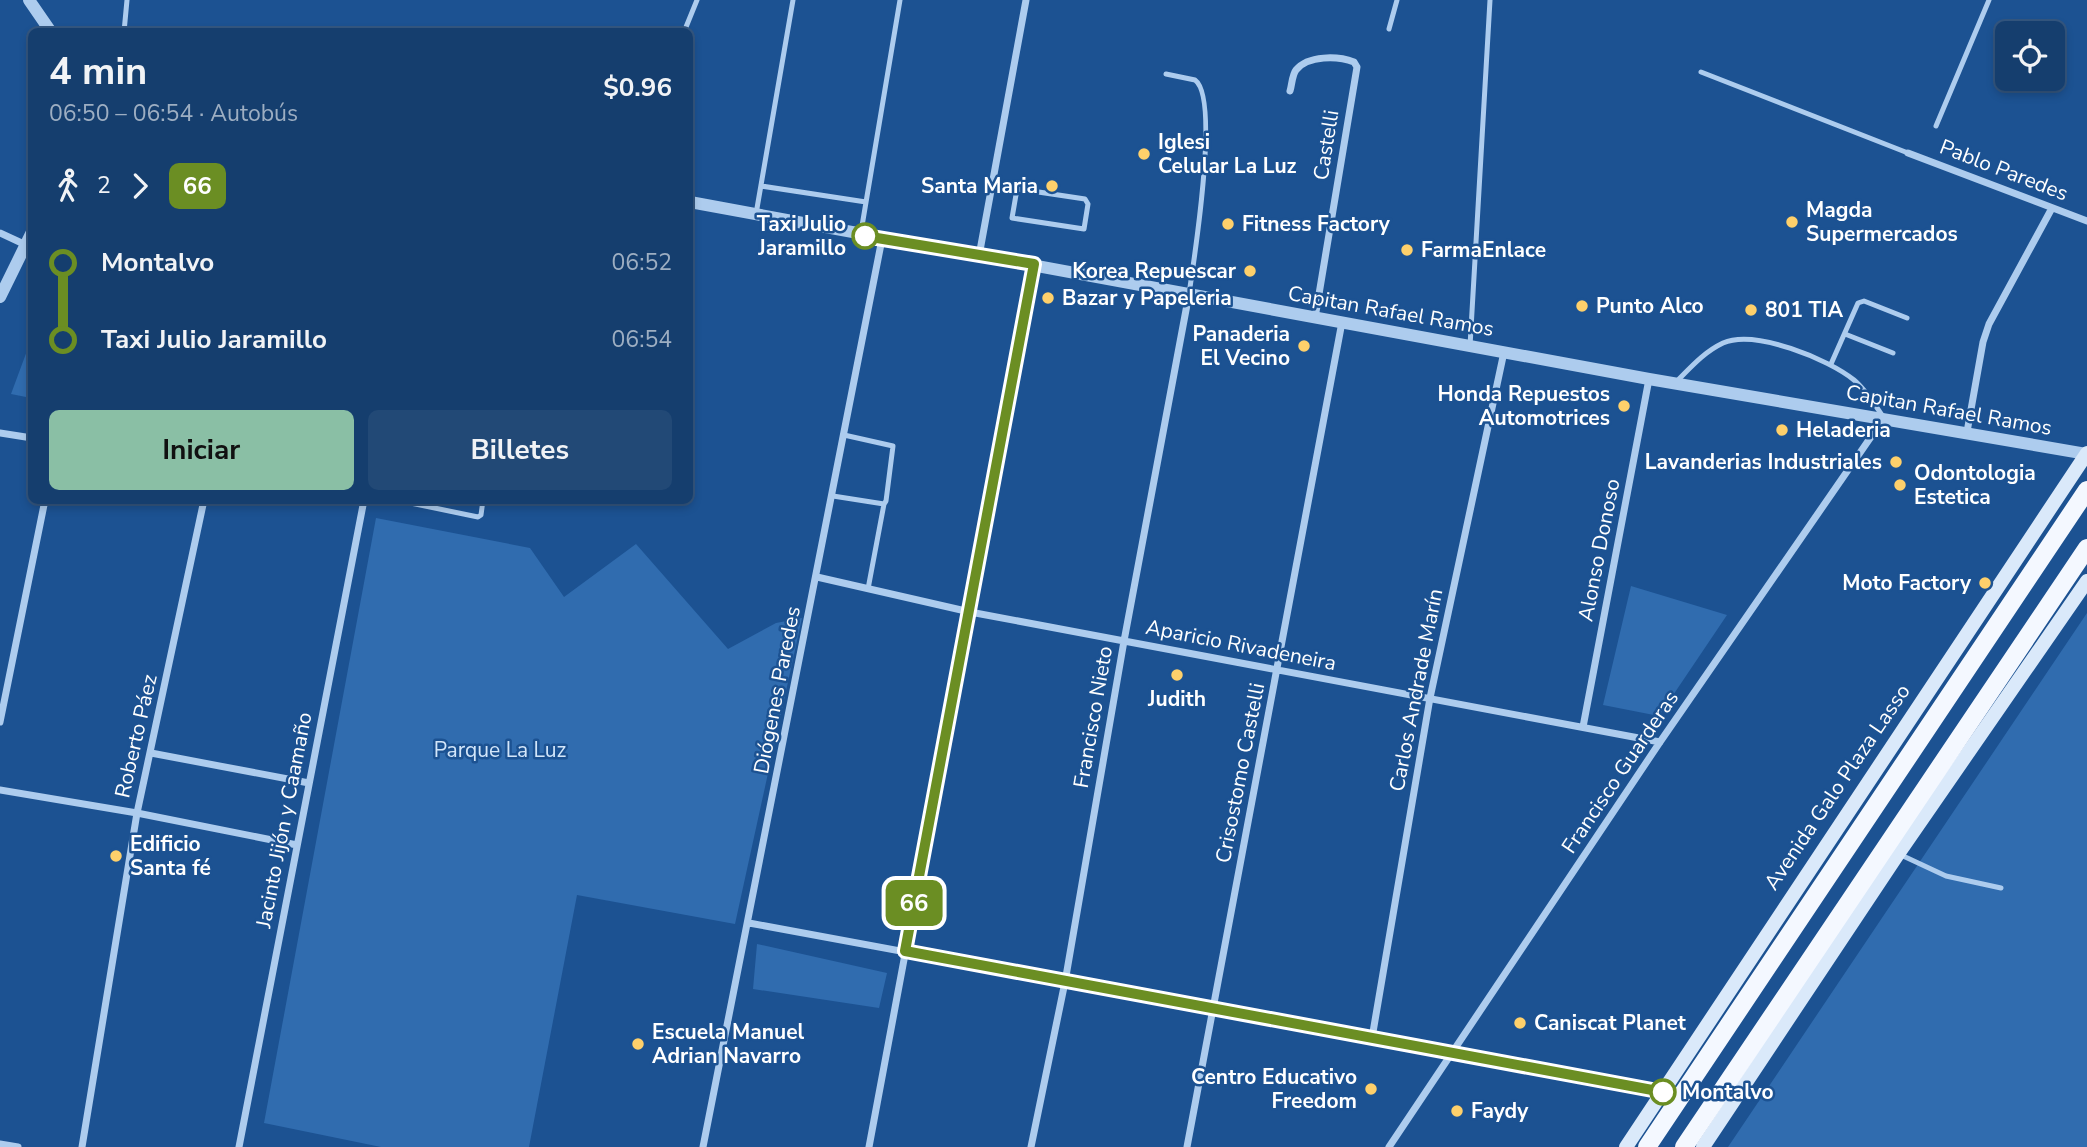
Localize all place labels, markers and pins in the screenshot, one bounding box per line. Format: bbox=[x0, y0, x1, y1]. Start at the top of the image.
place label: Iglesi Celular La Luz bbox=[1158, 128, 1297, 180]
marker: Iglesi Celular La Luz bbox=[1136, 146, 1152, 162]
place label: Santa Maria bbox=[921, 172, 1038, 200]
marker: Santa Maria bbox=[1044, 178, 1060, 194]
place label: Magda Supermercados bbox=[1806, 196, 1958, 248]
place label: Taxi Julio Jaramillo bbox=[757, 210, 846, 262]
place label: Fitness Factory bbox=[1242, 210, 1391, 238]
marker: Magda Supermercados bbox=[1784, 214, 1800, 230]
marker: Fitness Factory bbox=[1220, 216, 1236, 232]
marker: Taxi Julio Jaramillo bbox=[852, 223, 878, 249]
place label: FarmaEnlace bbox=[1421, 236, 1546, 264]
marker: FarmaEnlace bbox=[1399, 242, 1415, 258]
place label: Korea Repuescar bbox=[1072, 257, 1237, 285]
marker: Korea Repuescar bbox=[1242, 263, 1258, 279]
place label: Bazar y Papeleria bbox=[1062, 284, 1232, 312]
marker: Bazar y Papeleria bbox=[1040, 290, 1056, 306]
place label: Punto Alco bbox=[1596, 292, 1704, 320]
place label: 801 TIA bbox=[1765, 296, 1843, 324]
marker: Punto Alco bbox=[1574, 298, 1590, 314]
marker: 801 TIA bbox=[1743, 302, 1759, 318]
place label: Panaderia El Vecino bbox=[1192, 320, 1290, 372]
marker: Panaderia El Vecino bbox=[1296, 338, 1312, 354]
place label: Honda Repuestos Automotrices bbox=[1438, 380, 1610, 432]
marker: Honda Repuestos Automotrices bbox=[1616, 398, 1632, 414]
place label: Heladeria bbox=[1796, 416, 1891, 444]
marker: Heladeria bbox=[1774, 422, 1790, 438]
place label: Lavanderias Industriales bbox=[1645, 448, 1882, 476]
marker: Lavanderias Industriales bbox=[1888, 454, 1904, 470]
place label: Odontologia Estetica bbox=[1914, 459, 2036, 511]
marker: Odontologia Estetica bbox=[1892, 477, 1908, 493]
place label: Moto Factory bbox=[1842, 569, 1972, 597]
marker: Moto Factory bbox=[1977, 575, 1993, 591]
marker: Judith bbox=[1169, 667, 1185, 683]
place label: Judith bbox=[1147, 685, 1206, 713]
place label: Edificio Santa fé bbox=[130, 830, 211, 882]
marker: Edificio Santa fé bbox=[108, 848, 124, 864]
place label: Caniscat Planet bbox=[1534, 1009, 1687, 1037]
marker: Caniscat Planet bbox=[1512, 1015, 1528, 1031]
place label: Escuela Manuel Adrian Navarro bbox=[652, 1018, 805, 1070]
marker: Escuela Manuel Adrian Navarro bbox=[630, 1036, 646, 1052]
place label: Centro Educativo Freedom bbox=[1191, 1063, 1357, 1115]
place label: Montalvo bbox=[1682, 1078, 1774, 1106]
marker: Montalvo bbox=[1650, 1079, 1676, 1105]
marker: Centro Educativo Freedom bbox=[1363, 1081, 1379, 1097]
place label: Faydy bbox=[1471, 1097, 1529, 1125]
marker: Faydy bbox=[1449, 1103, 1465, 1119]

